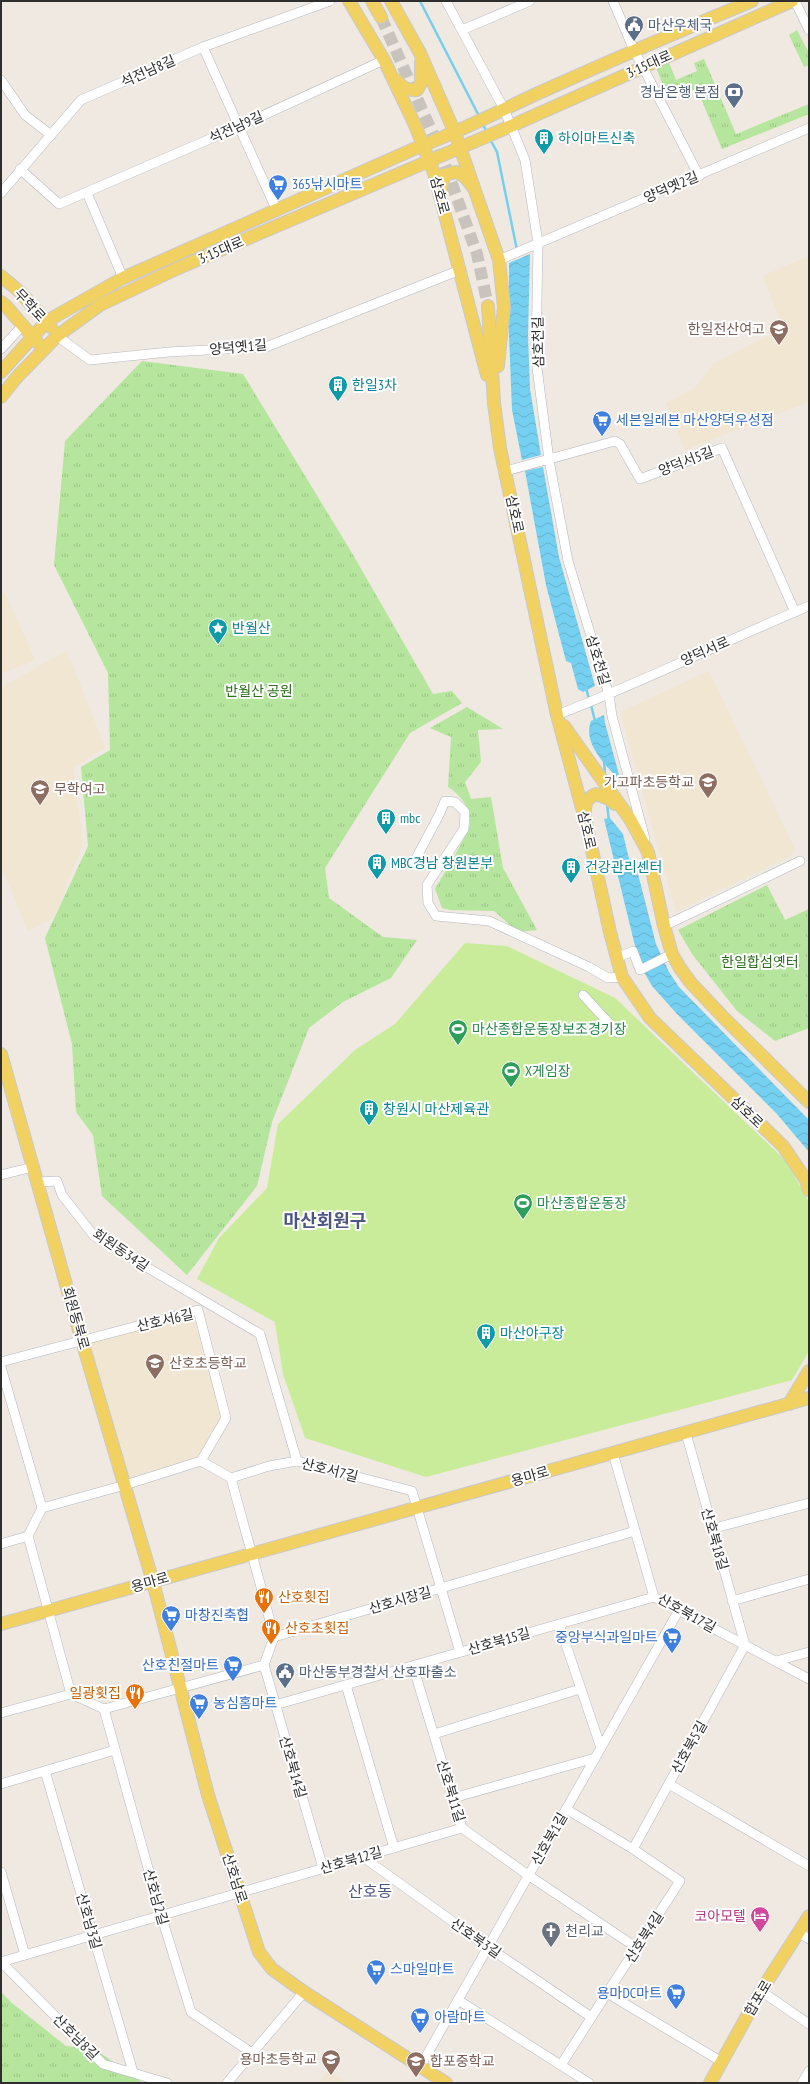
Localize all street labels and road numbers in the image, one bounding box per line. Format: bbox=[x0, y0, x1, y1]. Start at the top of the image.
street label: 3·15대로 bbox=[624, 46, 675, 82]
street label: 석전남8길 bbox=[118, 51, 178, 91]
street label: 석전남9길 bbox=[206, 107, 266, 147]
street label: 양덕옛2길 bbox=[641, 167, 701, 207]
street label: 삼호로 bbox=[426, 174, 454, 216]
street label: 3·15대로 bbox=[196, 232, 247, 268]
street label: 무학로 bbox=[10, 285, 50, 325]
street label: 삼호천길 bbox=[529, 316, 547, 368]
street label: 양덕옛1길 bbox=[208, 336, 268, 358]
street label: 양덕서5길 bbox=[656, 442, 716, 480]
street label: 삼호로 bbox=[502, 493, 528, 535]
street label: 양덕서로 bbox=[678, 632, 732, 670]
street label: 삼호천길 bbox=[582, 633, 614, 687]
street label: 삼호로 bbox=[574, 809, 600, 851]
street label: 삼호로 bbox=[727, 1092, 767, 1132]
street label: 회원동34길 bbox=[89, 1225, 153, 1275]
street label: 회원동북로 bbox=[58, 1285, 94, 1352]
street label: 산호서6길 bbox=[135, 1305, 195, 1335]
street label: 산호서7길 bbox=[300, 1454, 360, 1486]
street label: 용마로 bbox=[509, 1462, 551, 1490]
street label: 산호북18길 bbox=[698, 1506, 732, 1572]
street label: 용마로 bbox=[129, 1568, 171, 1596]
street label: 산호시장길 bbox=[367, 1582, 433, 1618]
street label: 산호북17길 bbox=[655, 1590, 719, 1636]
street label: 산호북15길 bbox=[466, 1624, 532, 1658]
street label: 산호북5길 bbox=[667, 1717, 711, 1777]
street label: 산호북14길 bbox=[276, 1734, 310, 1800]
street label: 산호북11길 bbox=[433, 1758, 469, 1824]
street label: 산호북1길 bbox=[527, 1809, 571, 1869]
street label: 산호북12길 bbox=[318, 1843, 384, 1877]
street label: 산호남로 bbox=[218, 1851, 252, 1905]
street label: 산호남2길 bbox=[139, 1867, 173, 1927]
street label: 산호남3길 bbox=[72, 1891, 106, 1951]
street label: 산호북4길 bbox=[621, 1908, 667, 1966]
street label: 산호북3길 bbox=[447, 1914, 505, 1962]
street label: 합포로 bbox=[740, 1977, 776, 2019]
street label: 산호남8길 bbox=[49, 2010, 103, 2064]

